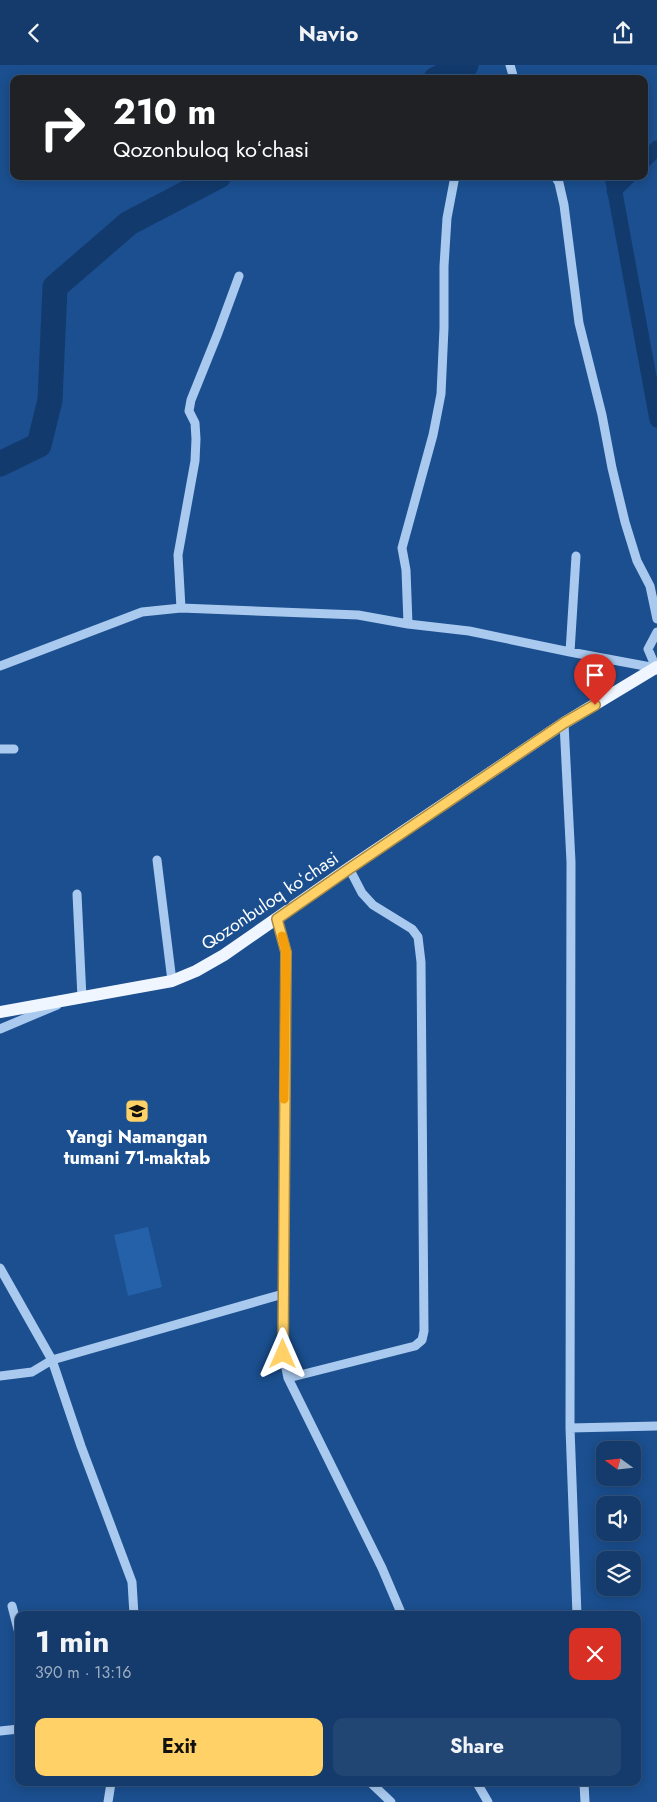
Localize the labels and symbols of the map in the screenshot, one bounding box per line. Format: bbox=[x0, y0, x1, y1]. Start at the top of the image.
pin bbox=[574, 654, 616, 705]
street label: Qozonbuloq koʻchasi bbox=[196, 845, 344, 957]
school or university icon: Yangi Namangan tumani 71-maktab bbox=[124, 1098, 150, 1124]
place label: Yangi Namangan tumani 71-maktab bbox=[64, 1124, 210, 1171]
position arrow bbox=[256, 1327, 308, 1379]
north arrow bbox=[596, 1441, 641, 1486]

